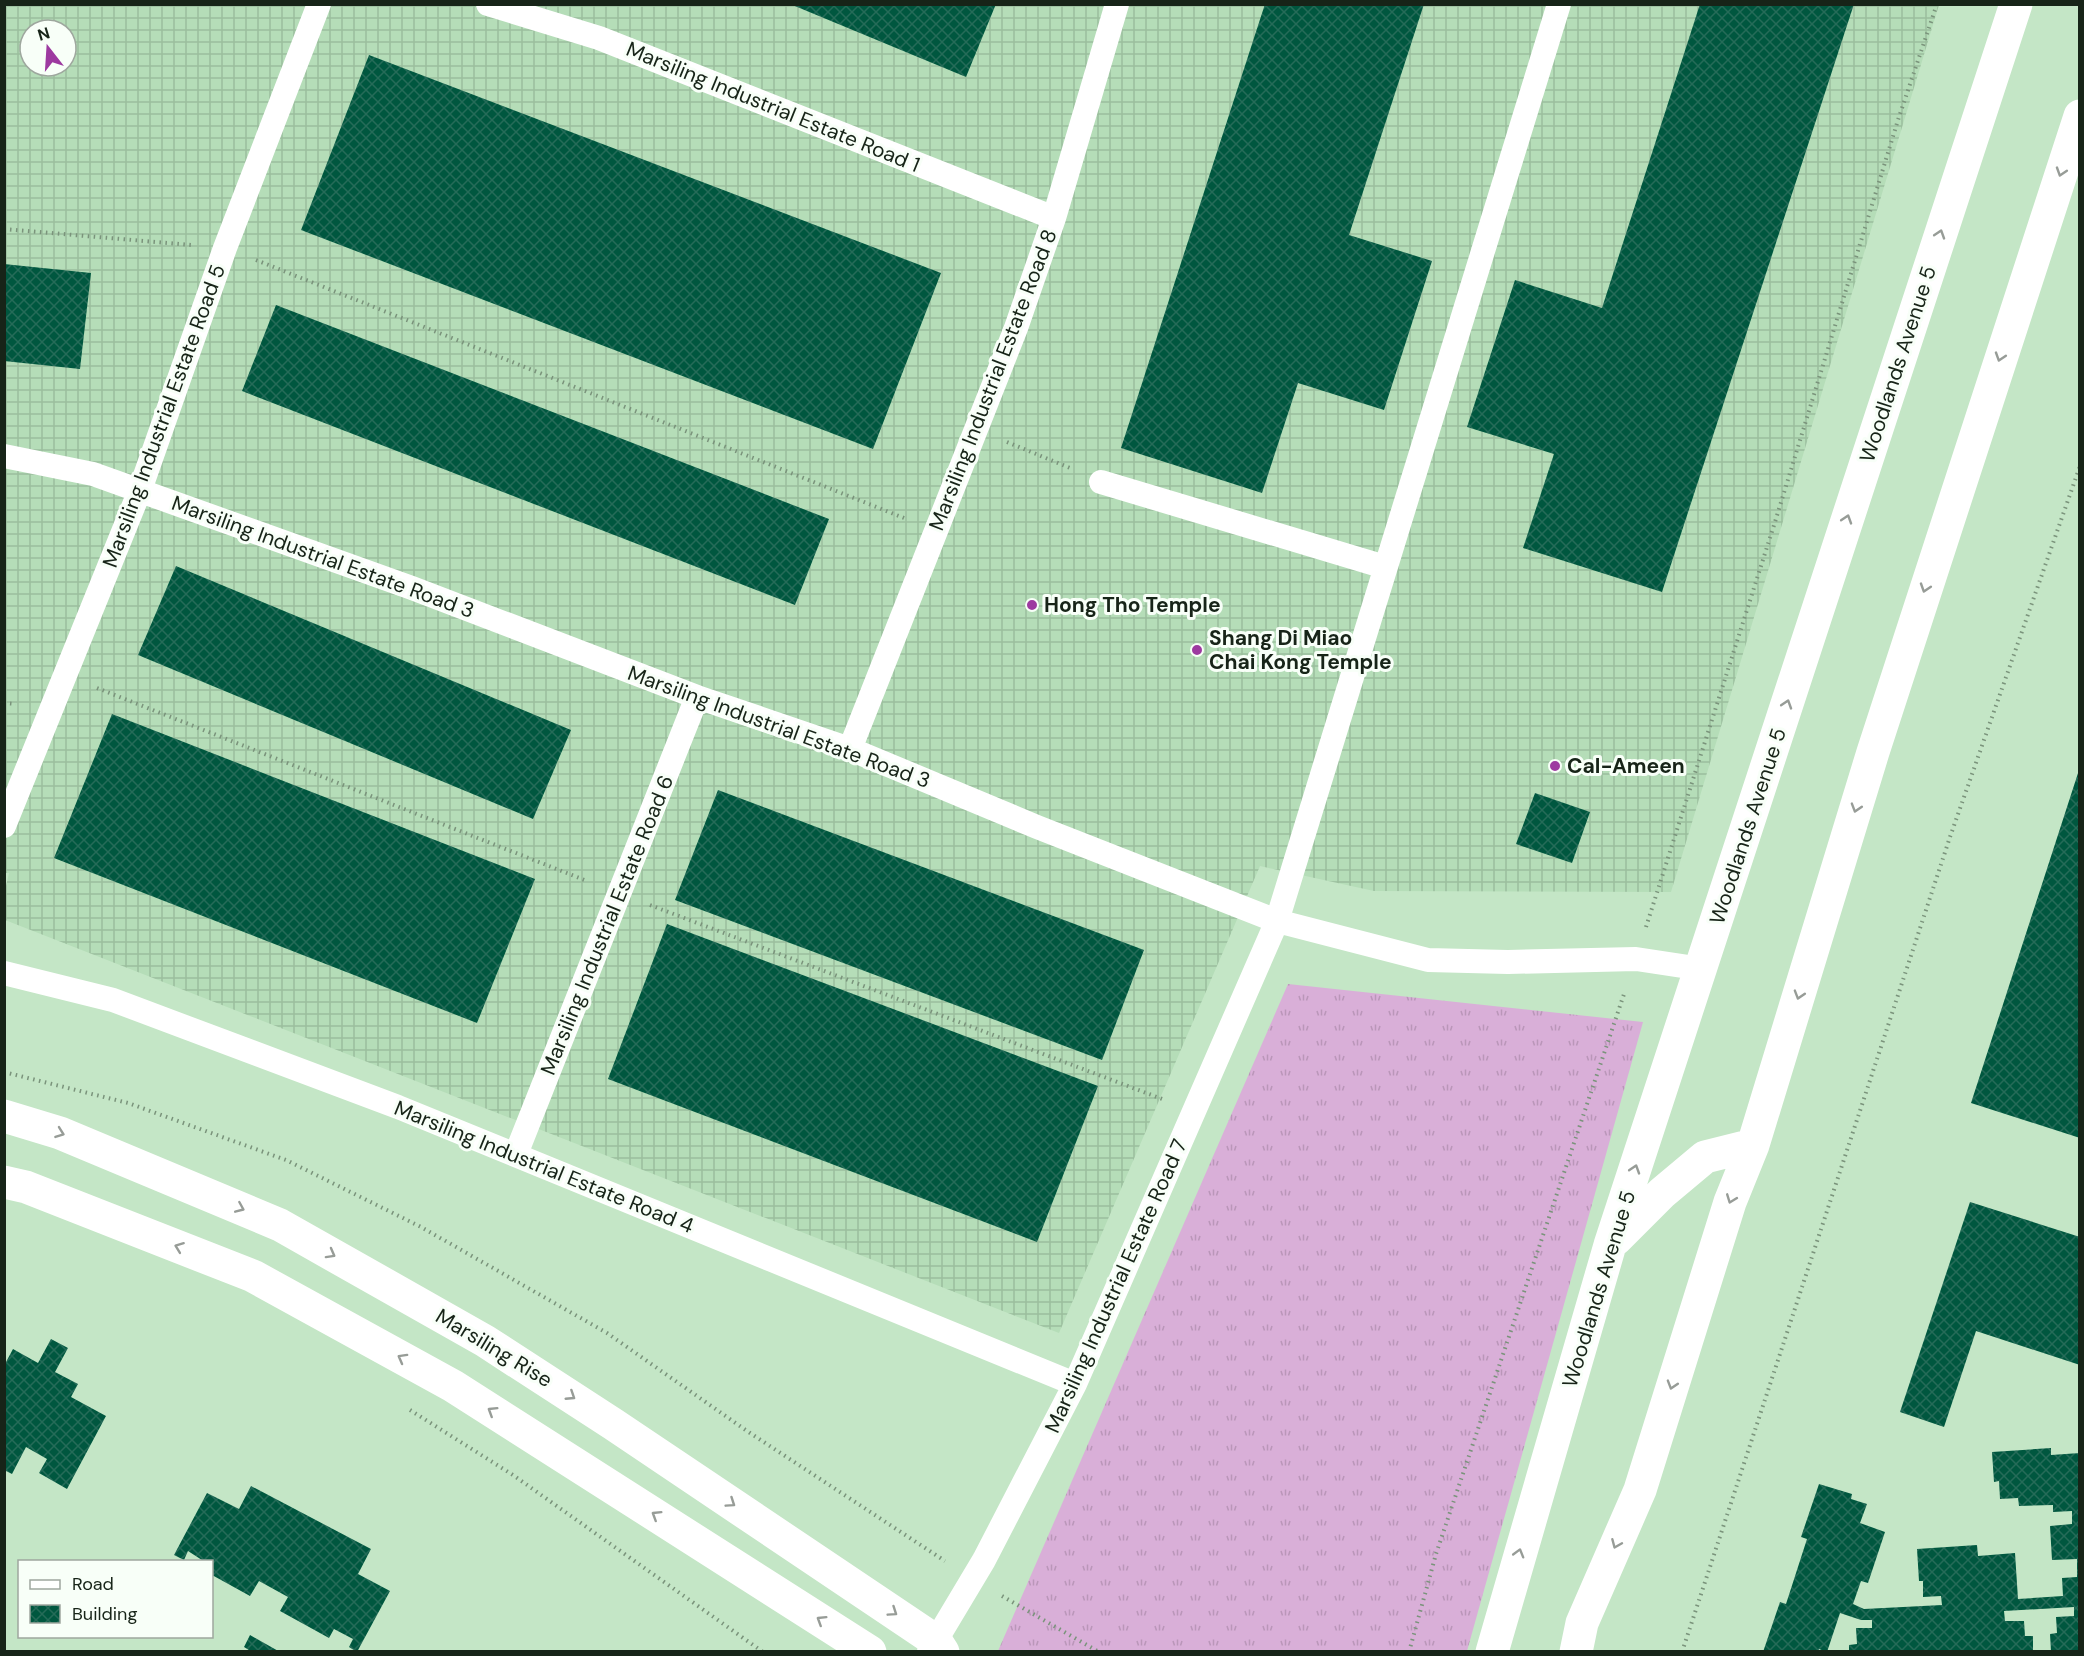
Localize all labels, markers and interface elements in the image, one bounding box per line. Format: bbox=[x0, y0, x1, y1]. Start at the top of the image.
north arrow bbox=[18, 18, 78, 78]
text: N bbox=[35, 22, 52, 46]
street label: Marsiling Industrial Estate Road 1 bbox=[622, 35, 924, 179]
one-way arrow bbox=[2056, 166, 2069, 177]
street label: Marsiling Industrial Estate Road 8 bbox=[922, 225, 1064, 535]
one-way arrow bbox=[1933, 229, 1946, 240]
street label: Marsiling Industrial Estate Road 5 bbox=[96, 261, 232, 571]
street label: Woodlands Avenue 5 bbox=[1853, 262, 1943, 466]
one-way arrow bbox=[1995, 351, 2008, 362]
street label: Marsiling Industrial Estate Road 3 bbox=[168, 489, 478, 625]
one-way arrow bbox=[1840, 514, 1852, 525]
one-way arrow bbox=[1920, 582, 1932, 593]
place label: Hong Tho Temple bbox=[1044, 591, 1221, 619]
marker: Hong Tho Temple bbox=[1025, 598, 1039, 612]
place label: Shang Di Miao Chai Kong Temple bbox=[1209, 624, 1392, 676]
marker: Shang Di Miao Chai Kong Temple bbox=[1190, 643, 1204, 657]
street label: Marsiling Industrial Estate Road 3 bbox=[624, 659, 934, 795]
one-way arrow bbox=[1780, 699, 1792, 710]
street label: Woodlands Avenue 5 bbox=[1703, 724, 1793, 928]
place label: Cal-Ameen bbox=[1567, 752, 1685, 780]
marker: Cal-Ameen bbox=[1548, 759, 1562, 773]
street label: Marsiling Industrial Estate Road 6 bbox=[534, 771, 680, 1079]
one-way arrow bbox=[1851, 802, 1863, 813]
one-way arrow bbox=[1794, 989, 1806, 1000]
street label: Marsiling Industrial Estate Road 4 bbox=[390, 1094, 698, 1240]
one-way arrow bbox=[55, 1126, 65, 1139]
street label: Marsiling Industrial Estate Road 7 bbox=[1038, 1135, 1194, 1437]
one-way arrow bbox=[1628, 1164, 1641, 1175]
street label: Woodlands Avenue 5 bbox=[1556, 1187, 1642, 1391]
one-way arrow bbox=[1726, 1193, 1738, 1204]
one-way arrow bbox=[234, 1201, 245, 1213]
one-way arrow bbox=[175, 1242, 185, 1255]
one-way arrow bbox=[325, 1247, 336, 1258]
street label: Marsiling Rise bbox=[430, 1302, 558, 1394]
one-way arrow bbox=[398, 1354, 408, 1365]
one-way arrow bbox=[1667, 1379, 1680, 1390]
one-way arrow bbox=[565, 1389, 575, 1401]
one-way arrow bbox=[488, 1406, 498, 1418]
one-way arrow bbox=[724, 1496, 735, 1507]
one-way arrow bbox=[652, 1511, 662, 1523]
one-way arrow bbox=[1612, 1537, 1624, 1548]
one-way arrow bbox=[1512, 1548, 1524, 1559]
legend bbox=[18, 1560, 213, 1638]
text: Road bbox=[72, 1572, 114, 1596]
text: Building bbox=[72, 1602, 137, 1626]
one-way arrow bbox=[886, 1605, 897, 1616]
one-way arrow bbox=[817, 1616, 828, 1627]

